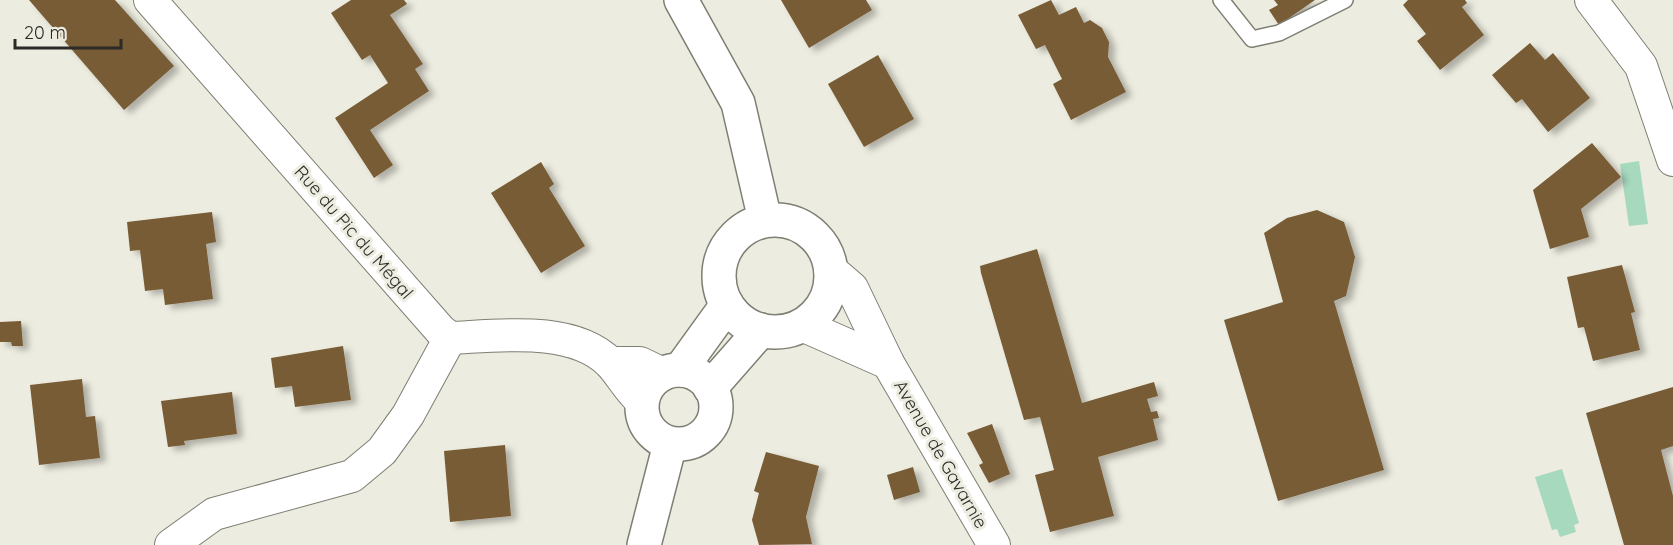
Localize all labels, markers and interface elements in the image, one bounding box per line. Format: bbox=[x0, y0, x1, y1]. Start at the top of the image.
scale bar bbox=[15, 12, 122, 50]
text: 20 m bbox=[24, 21, 66, 44]
street label: Rue du Pic du Mégal bbox=[290, 160, 418, 304]
street label: Avenue de Gavarnie bbox=[889, 376, 993, 532]

